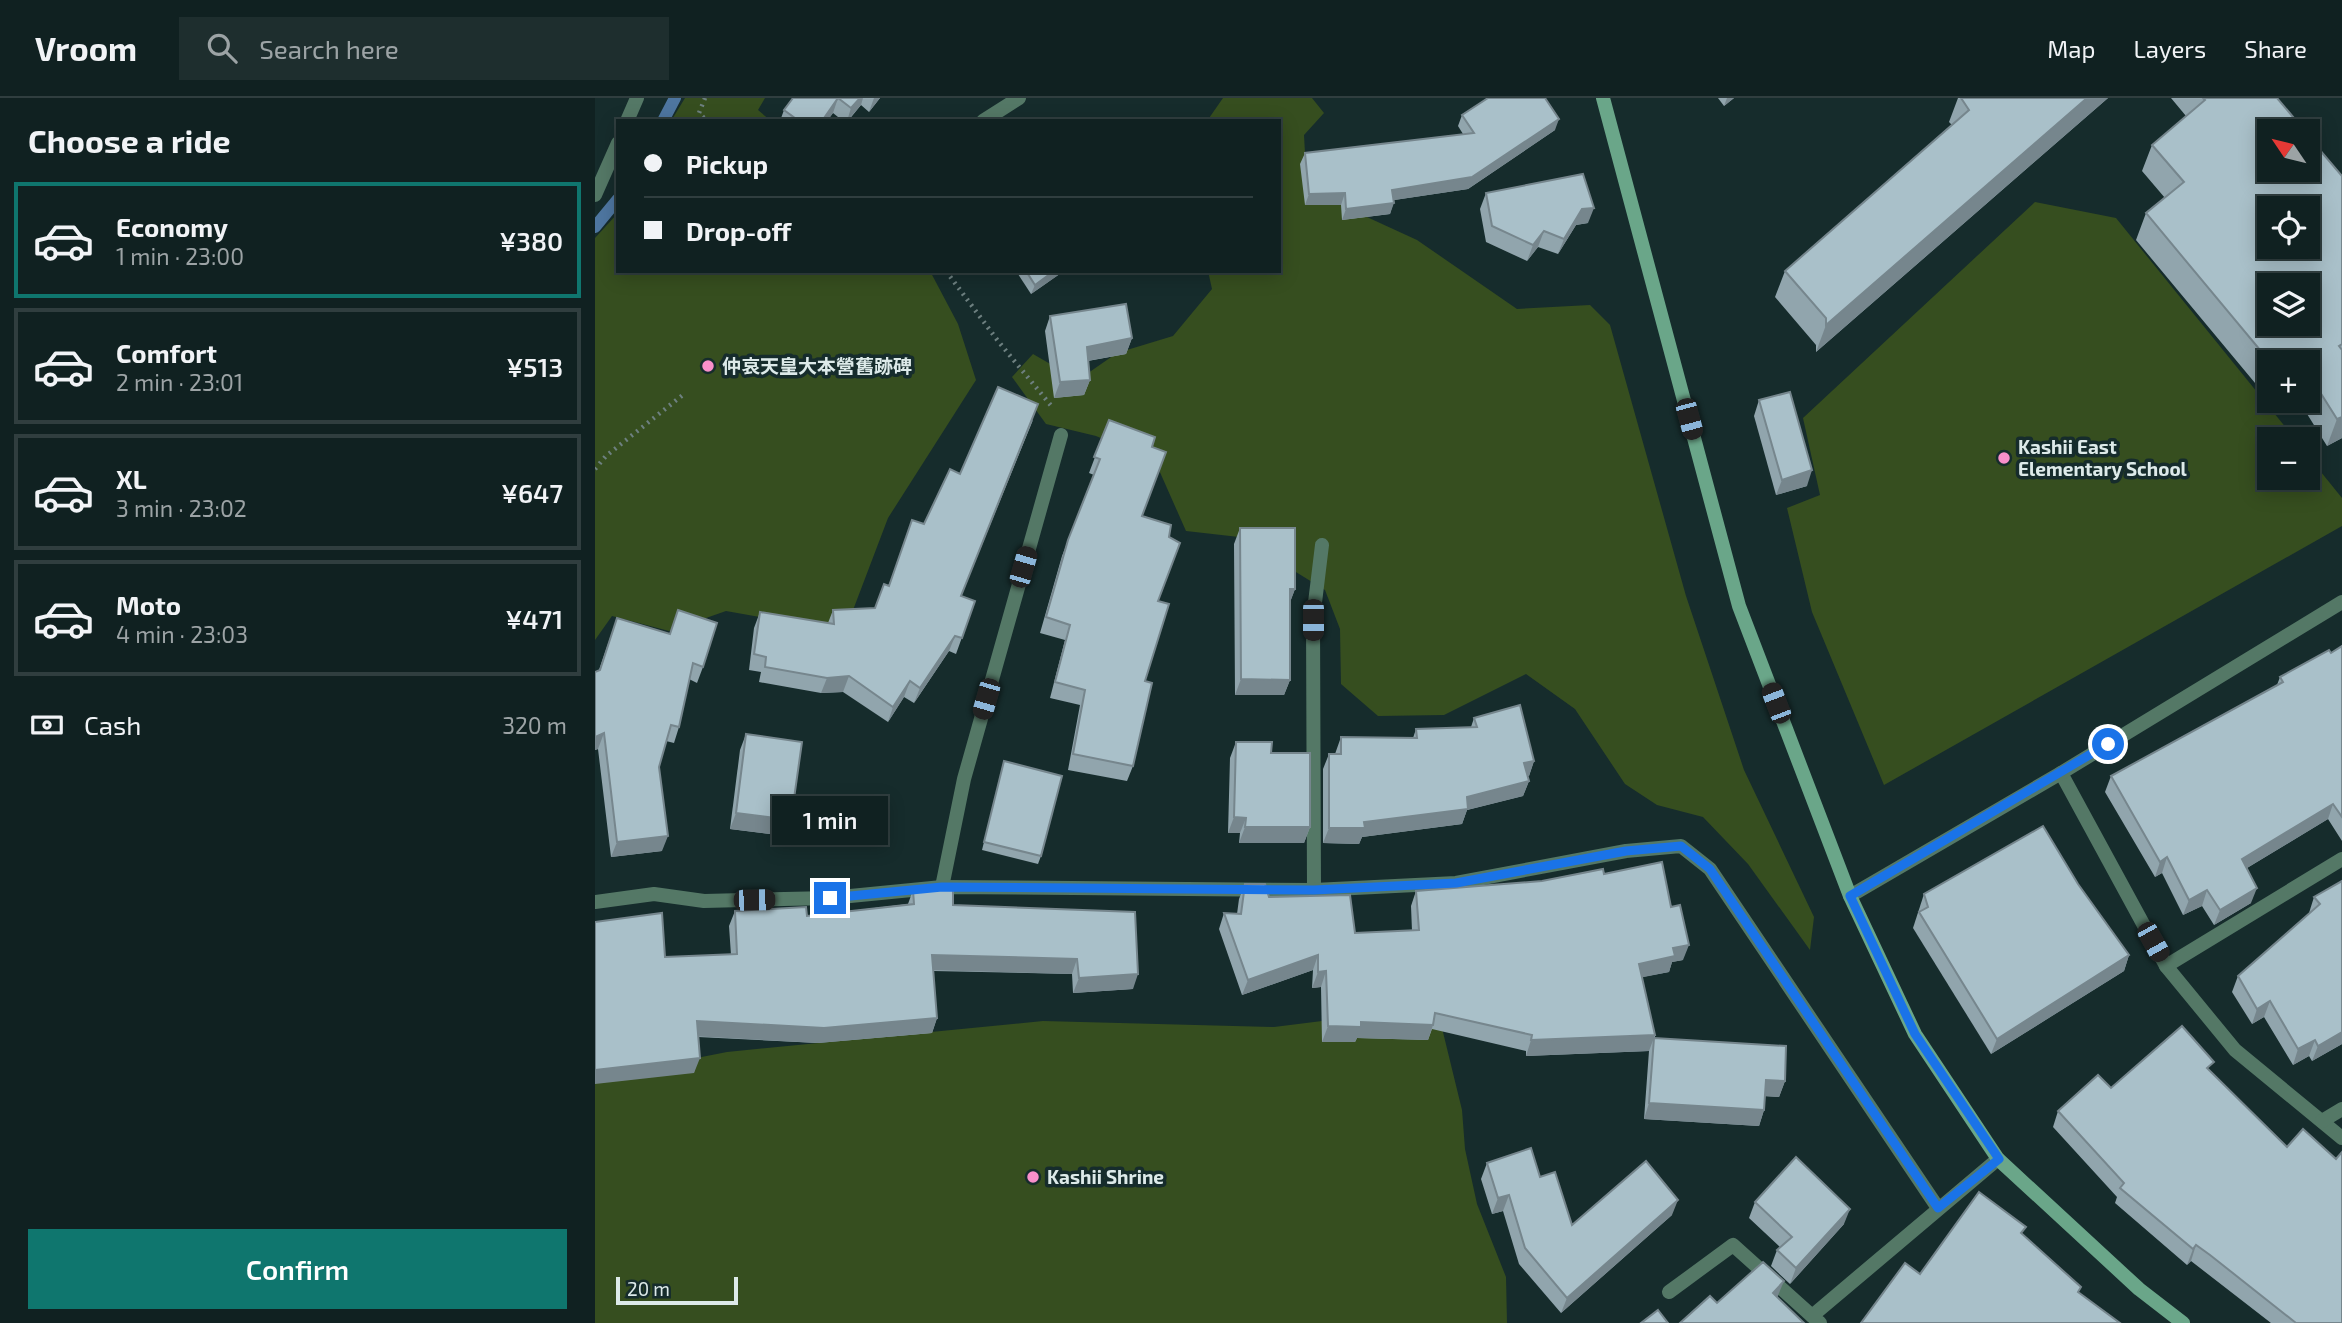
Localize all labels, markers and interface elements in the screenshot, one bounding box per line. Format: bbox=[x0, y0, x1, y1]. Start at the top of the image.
search box bbox=[179, 17, 669, 80]
text: Vroom bbox=[35, 28, 137, 68]
icon: search bbox=[203, 29, 241, 67]
text: Search here bbox=[259, 33, 399, 64]
text: Map bbox=[2047, 34, 2095, 63]
text: Layers bbox=[2133, 34, 2206, 63]
text: Share bbox=[2244, 34, 2307, 63]
north arrow bbox=[2257, 119, 2321, 182]
map controls bbox=[2257, 119, 2320, 490]
text: Choose a ride bbox=[28, 121, 231, 159]
text: Pickup bbox=[686, 148, 768, 179]
button: locate bbox=[2257, 196, 2320, 259]
icon: car bbox=[32, 209, 95, 272]
text: Economy bbox=[116, 211, 228, 242]
text: Drop-off bbox=[686, 215, 791, 246]
text: ¥380 bbox=[500, 225, 563, 256]
text: 1 min · 23:00 bbox=[116, 242, 244, 270]
button: layers bbox=[2257, 273, 2320, 336]
icon: car bbox=[32, 335, 95, 398]
text: Comfort bbox=[116, 337, 217, 368]
button: + bbox=[2257, 350, 2320, 413]
text: ¥513 bbox=[507, 351, 563, 382]
place label: 仲哀天皇大本營舊跡碑 bbox=[722, 354, 912, 377]
marker: 仲哀天皇大本營舊跡碑 bbox=[700, 358, 716, 374]
text: 2 min · 23:01 bbox=[116, 368, 243, 396]
car bbox=[1674, 396, 1705, 442]
button: − bbox=[2257, 427, 2320, 490]
place label: Kashii East Elementary School bbox=[2018, 435, 2188, 481]
marker: Kashii East Elementary School bbox=[1996, 450, 2012, 466]
icon: car bbox=[32, 461, 95, 524]
text: XL bbox=[116, 463, 147, 494]
text: ¥647 bbox=[501, 477, 563, 508]
text: 3 min · 23:02 bbox=[116, 494, 247, 522]
car bbox=[1008, 544, 1039, 590]
icon: car bbox=[32, 587, 95, 650]
text: Moto bbox=[116, 589, 181, 620]
car bbox=[1303, 599, 1324, 641]
text: ¥471 bbox=[505, 603, 563, 634]
text: 4 min · 23:03 bbox=[116, 620, 248, 648]
car bbox=[971, 676, 1002, 722]
car bbox=[1759, 680, 1794, 726]
icon: cash bbox=[28, 706, 66, 744]
text: Cash bbox=[84, 709, 141, 740]
text: 320 m bbox=[502, 711, 567, 739]
route start bbox=[2092, 728, 2124, 760]
callout: 1 min bbox=[772, 796, 888, 846]
text: 1 min bbox=[803, 806, 857, 834]
route end bbox=[814, 882, 846, 914]
car bbox=[733, 889, 776, 911]
car bbox=[2134, 919, 2173, 965]
place label: Kashii Shrine bbox=[1047, 1165, 1164, 1188]
marker: Kashii Shrine bbox=[1025, 1169, 1041, 1185]
button: Confirm bbox=[28, 1229, 567, 1309]
scale bar bbox=[616, 1274, 739, 1306]
text: 20 m bbox=[627, 1277, 670, 1300]

